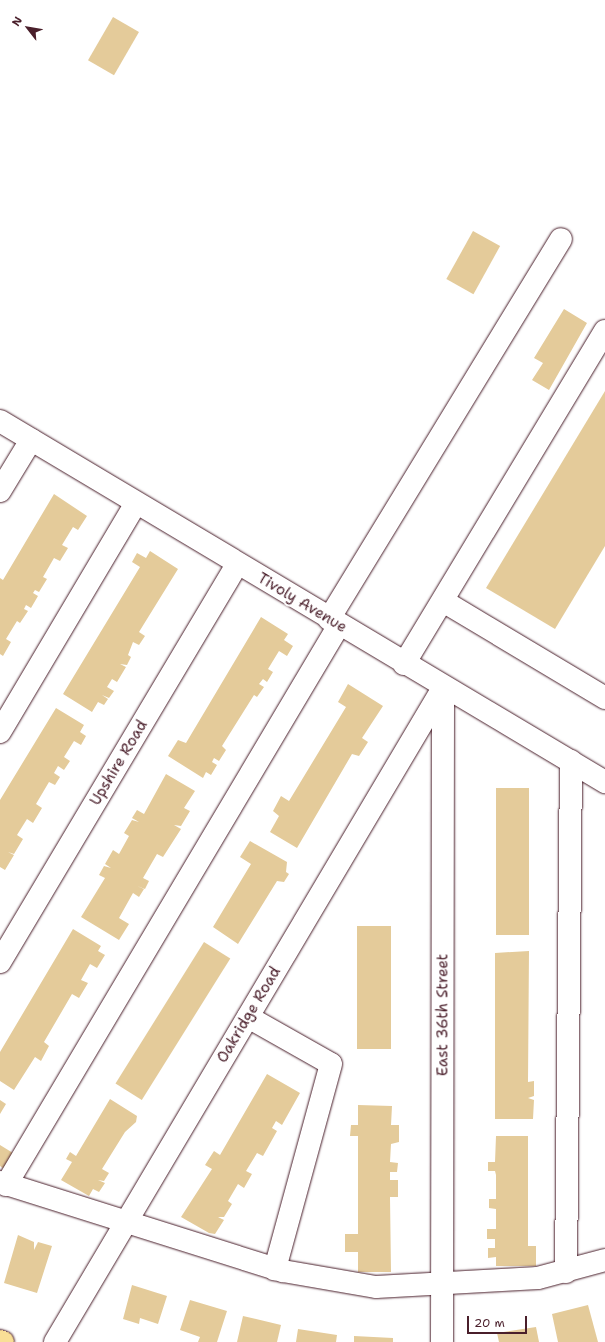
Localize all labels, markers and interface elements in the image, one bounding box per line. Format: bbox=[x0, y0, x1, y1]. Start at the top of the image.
north arrow bbox=[8, 8, 48, 48]
text: N bbox=[9, 14, 26, 29]
street label: Tivoly Avenue bbox=[254, 569, 350, 637]
street label: Upshire Road bbox=[87, 717, 151, 809]
street label: East 36th Street bbox=[434, 954, 452, 1076]
street label: Oakridge Road bbox=[213, 964, 285, 1066]
scale bar bbox=[469, 1308, 529, 1334]
text: 20 m bbox=[474, 1315, 505, 1331]

